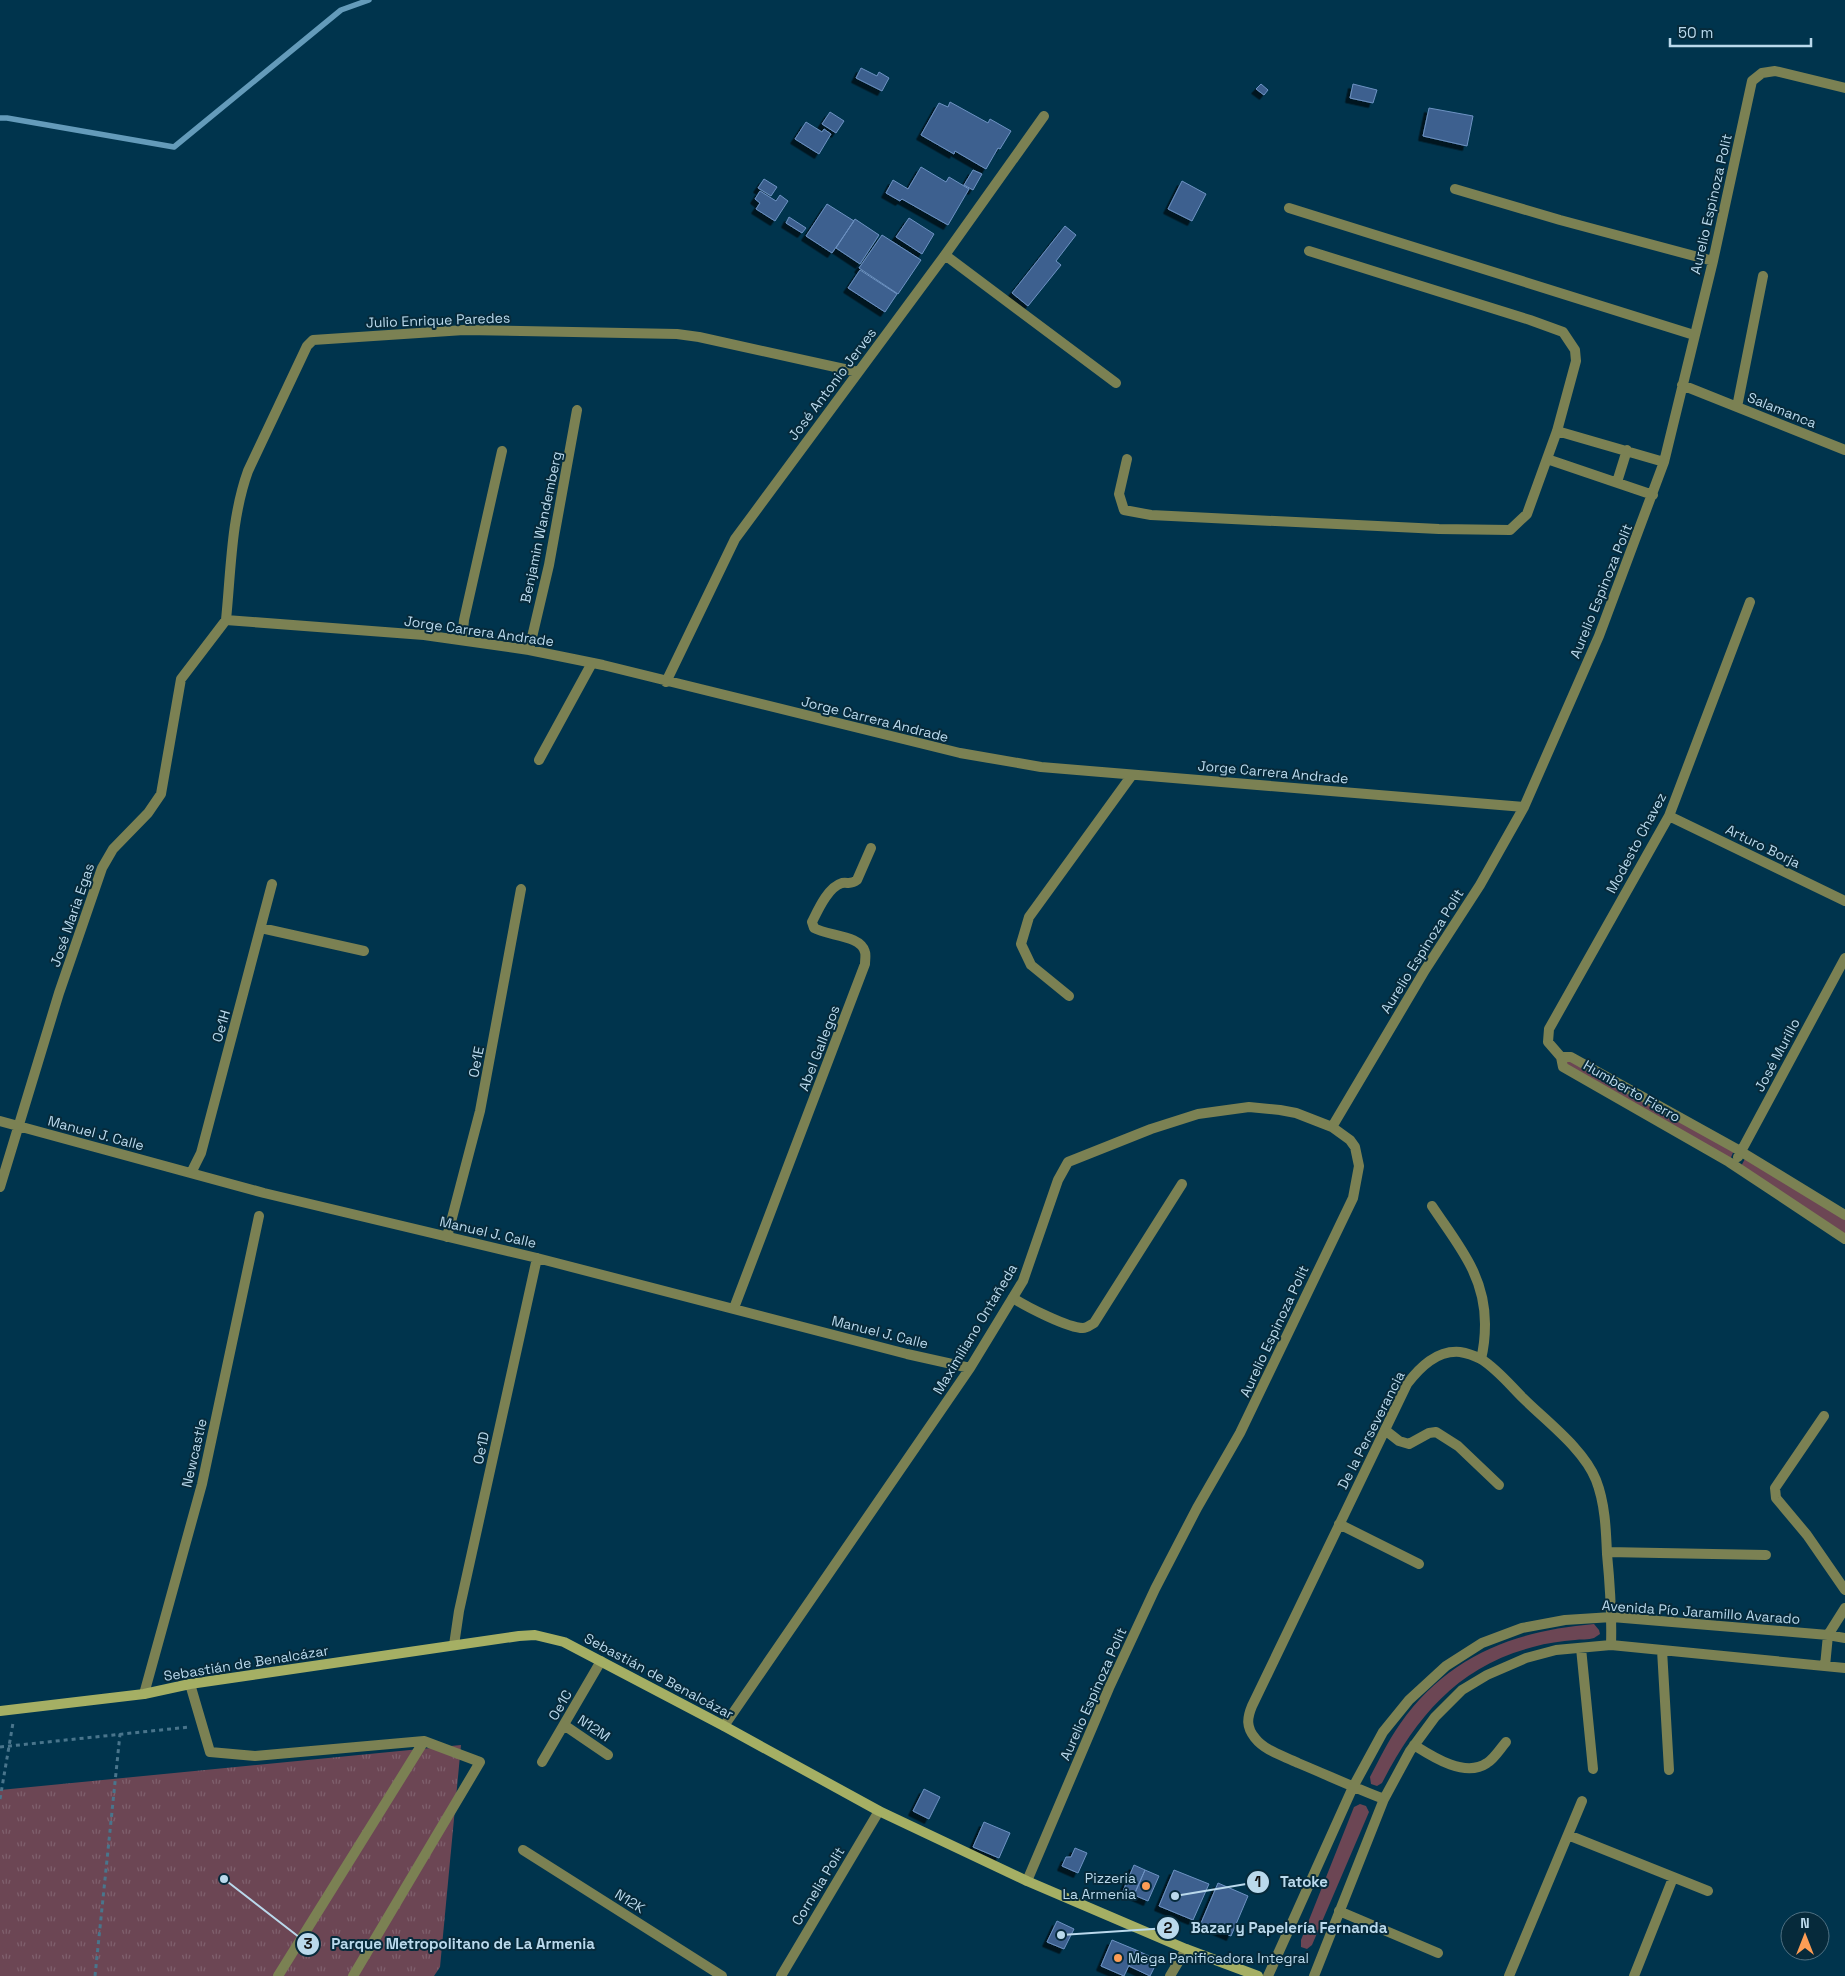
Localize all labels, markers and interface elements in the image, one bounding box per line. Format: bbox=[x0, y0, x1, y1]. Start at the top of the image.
scale bar bbox=[1670, 15, 1811, 47]
text: 50 m bbox=[1678, 23, 1713, 42]
street label: Aurelio Espinoza Polit bbox=[1686, 132, 1736, 276]
street label: Julio Enrique Paredes bbox=[365, 308, 511, 332]
street label: José Antonio Jerves bbox=[784, 324, 880, 444]
street label: Salamanca bbox=[1745, 388, 1819, 432]
street label: Benjamin Wandemberg bbox=[516, 450, 566, 604]
street label: Aurelio Espinoza Polit bbox=[1566, 521, 1636, 661]
street label: Jorge Carrera Andrade bbox=[403, 612, 555, 650]
street label: Jorge Carrera Andrade bbox=[799, 692, 951, 746]
street label: Jorge Carrera Andrade bbox=[1197, 756, 1349, 788]
street label: Modesto Chavez bbox=[1602, 790, 1670, 896]
street label: Arturo Borja bbox=[1723, 820, 1803, 872]
street label: José Maria Egas bbox=[46, 861, 98, 969]
street label: Aurelio Espinoza Polit bbox=[1376, 885, 1468, 1017]
street label: Abel Gallegos bbox=[794, 1002, 844, 1094]
street label: Oe1H bbox=[208, 1008, 234, 1044]
street label: José Murillo bbox=[1750, 1015, 1804, 1095]
street label: Oe1E bbox=[464, 1045, 488, 1079]
street label: Humberto Fierro bbox=[1580, 1056, 1684, 1126]
street label: Manuel J. Calle bbox=[46, 1112, 146, 1154]
street label: Manuel J. Calle bbox=[438, 1212, 538, 1252]
street label: Maximiliano Ontañeda bbox=[929, 1260, 1021, 1398]
street label: Aurelio Espinoza Polit bbox=[1236, 1262, 1312, 1400]
street label: Manuel J. Calle bbox=[830, 1311, 930, 1353]
street label: De la Perseverancia bbox=[1333, 1368, 1409, 1492]
street label: Newcastle bbox=[177, 1417, 211, 1489]
street label: Oe1D bbox=[469, 1430, 493, 1466]
street label: Avenida Pío Jaramillo Avarado bbox=[1601, 1596, 1801, 1628]
street label: Aurelio Espinoza Polit bbox=[1056, 1625, 1130, 1763]
street label: Sebastián de Benalcázar bbox=[581, 1629, 737, 1723]
street label: Sebastián de Benalcázar bbox=[162, 1641, 330, 1685]
street label: Oe1C bbox=[544, 1686, 576, 1724]
street label: N12M bbox=[574, 1711, 614, 1745]
street label: Cornelia Polit bbox=[788, 1843, 848, 1929]
callout: Tatoke bbox=[1245, 1867, 1338, 1897]
place label: Pizzeria La Armenia bbox=[1062, 1869, 1136, 1903]
text: 1 bbox=[1255, 1872, 1261, 1891]
text: Tatoke bbox=[1280, 1872, 1328, 1891]
marker: Pizzeria La Armenia bbox=[1140, 1880, 1152, 1892]
street label: N12K bbox=[612, 1885, 649, 1917]
north arrow bbox=[1780, 1911, 1830, 1961]
callout: Bazar y Papelería Fernanda bbox=[1156, 1913, 1397, 1943]
text: N bbox=[1800, 1914, 1810, 1932]
text: 2 bbox=[1164, 1918, 1173, 1937]
text: Bazar y Papelería Fernanda bbox=[1191, 1918, 1388, 1937]
callout: Parque Metropolitano de La Armenia bbox=[296, 1929, 605, 1959]
text: 3 bbox=[303, 1934, 313, 1953]
text: Parque Metropolitano de La Armenia bbox=[331, 1934, 595, 1953]
place label: Mega Panificadora Integral bbox=[1128, 1949, 1309, 1967]
marker: Mega Panificadora Integral bbox=[1112, 1952, 1124, 1964]

